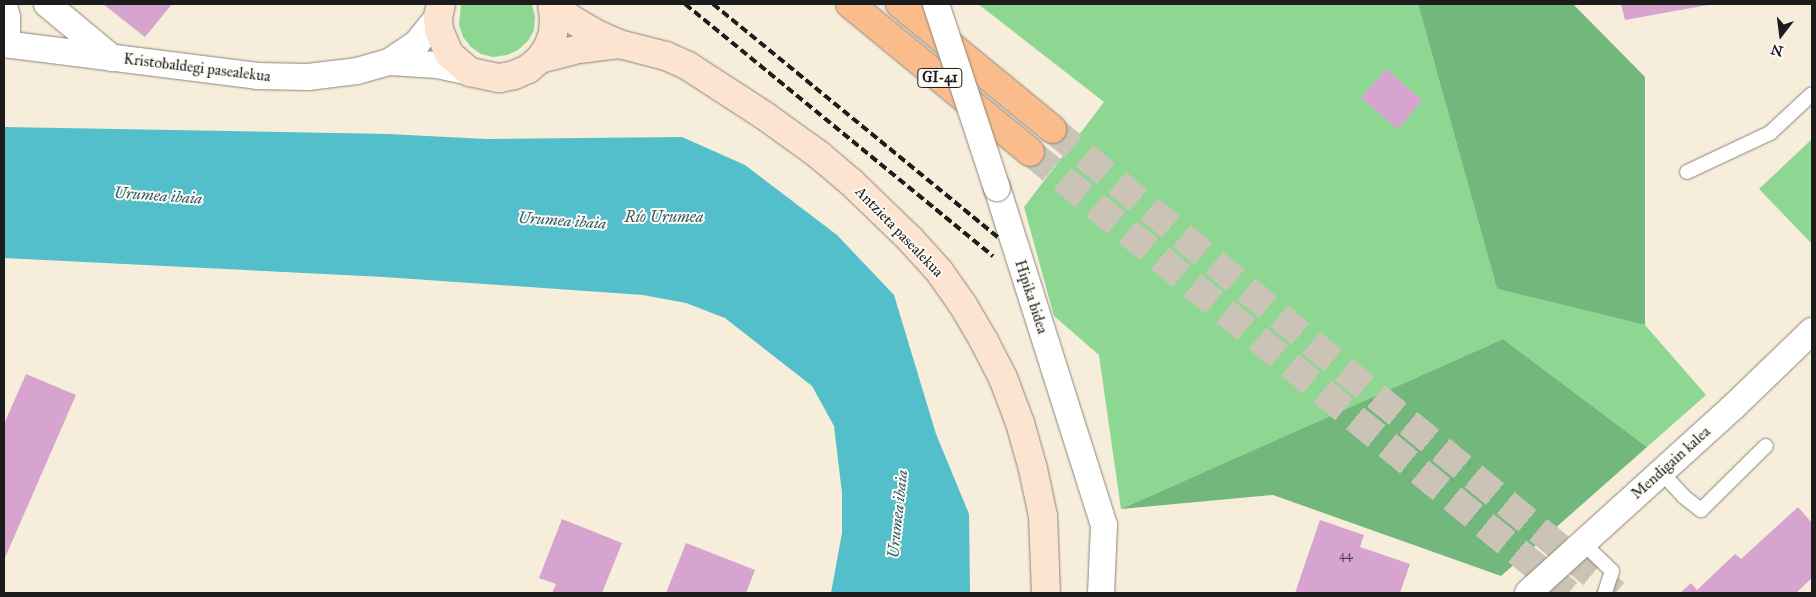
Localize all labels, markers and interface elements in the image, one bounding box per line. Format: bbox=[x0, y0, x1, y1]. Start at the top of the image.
north arrow bbox=[1756, 10, 1806, 60]
text: N bbox=[1769, 40, 1785, 60]
street label: Kristobaldegi pasealekua bbox=[122, 50, 272, 86]
road number: GI-41 bbox=[916, 66, 964, 90]
water label: Urumea ibaia bbox=[113, 183, 203, 209]
street label: Antzieta pasealekua bbox=[851, 183, 947, 281]
water label: Río Urumea bbox=[625, 207, 703, 227]
water label: Urumea ibaia bbox=[517, 208, 607, 234]
street label: Hipika bidea bbox=[1011, 258, 1051, 336]
street label: Mendigain kalea bbox=[1628, 423, 1714, 503]
water label: Urumea ibaia bbox=[884, 469, 912, 559]
house number: 44 bbox=[1339, 549, 1353, 563]

